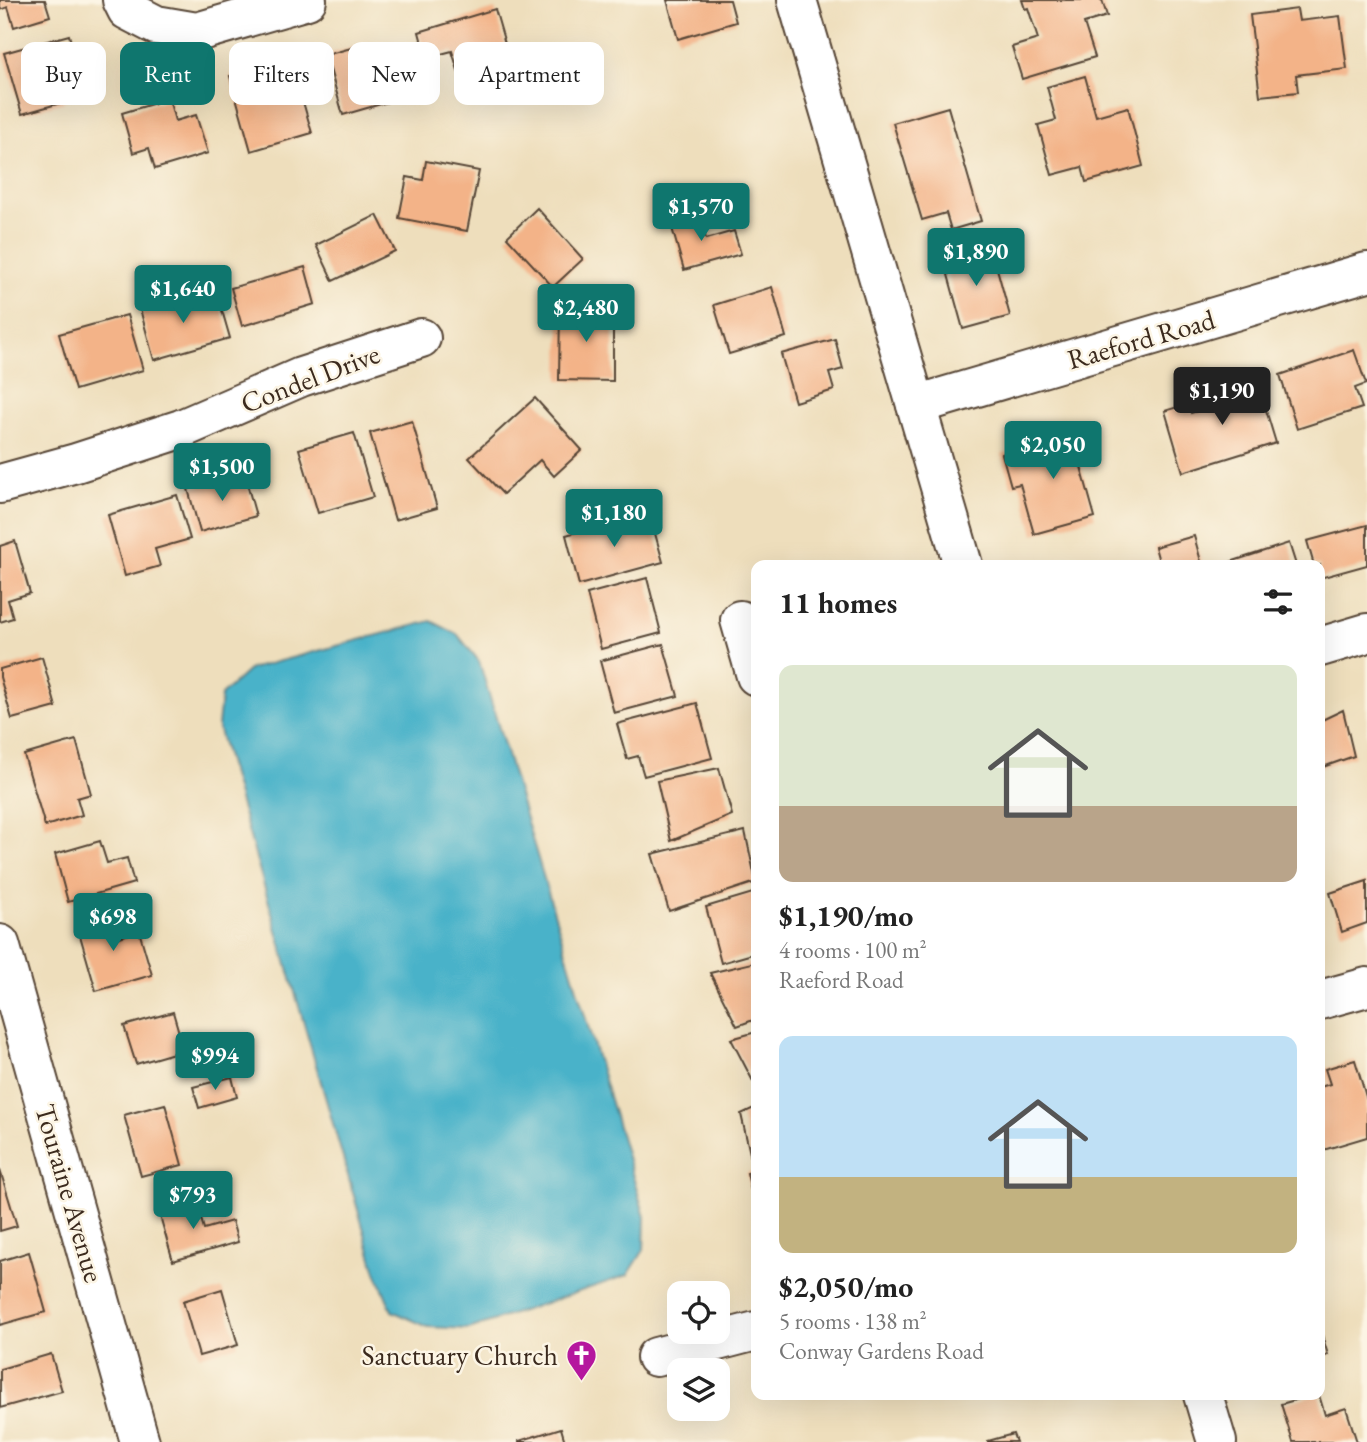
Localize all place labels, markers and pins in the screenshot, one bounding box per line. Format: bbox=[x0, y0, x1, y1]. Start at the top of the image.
pin: $1,570 bbox=[644, 184, 758, 243]
pin: $1,890 bbox=[919, 229, 1033, 288]
pin: $1,640 bbox=[126, 266, 240, 325]
pin: $2,480 bbox=[529, 284, 643, 344]
pin: $1,190 bbox=[1165, 368, 1279, 427]
pin: $2,050 bbox=[996, 421, 1110, 481]
pin: $1,500 bbox=[165, 444, 279, 503]
pin: $1,180 bbox=[557, 490, 671, 549]
pin: $698 bbox=[72, 894, 154, 953]
pin: $994 bbox=[174, 1032, 256, 1092]
pin: $793 bbox=[152, 1172, 234, 1231]
place label: Sanctuary Church bbox=[361, 1337, 558, 1373]
church icon: Sanctuary Church bbox=[564, 1338, 598, 1382]

